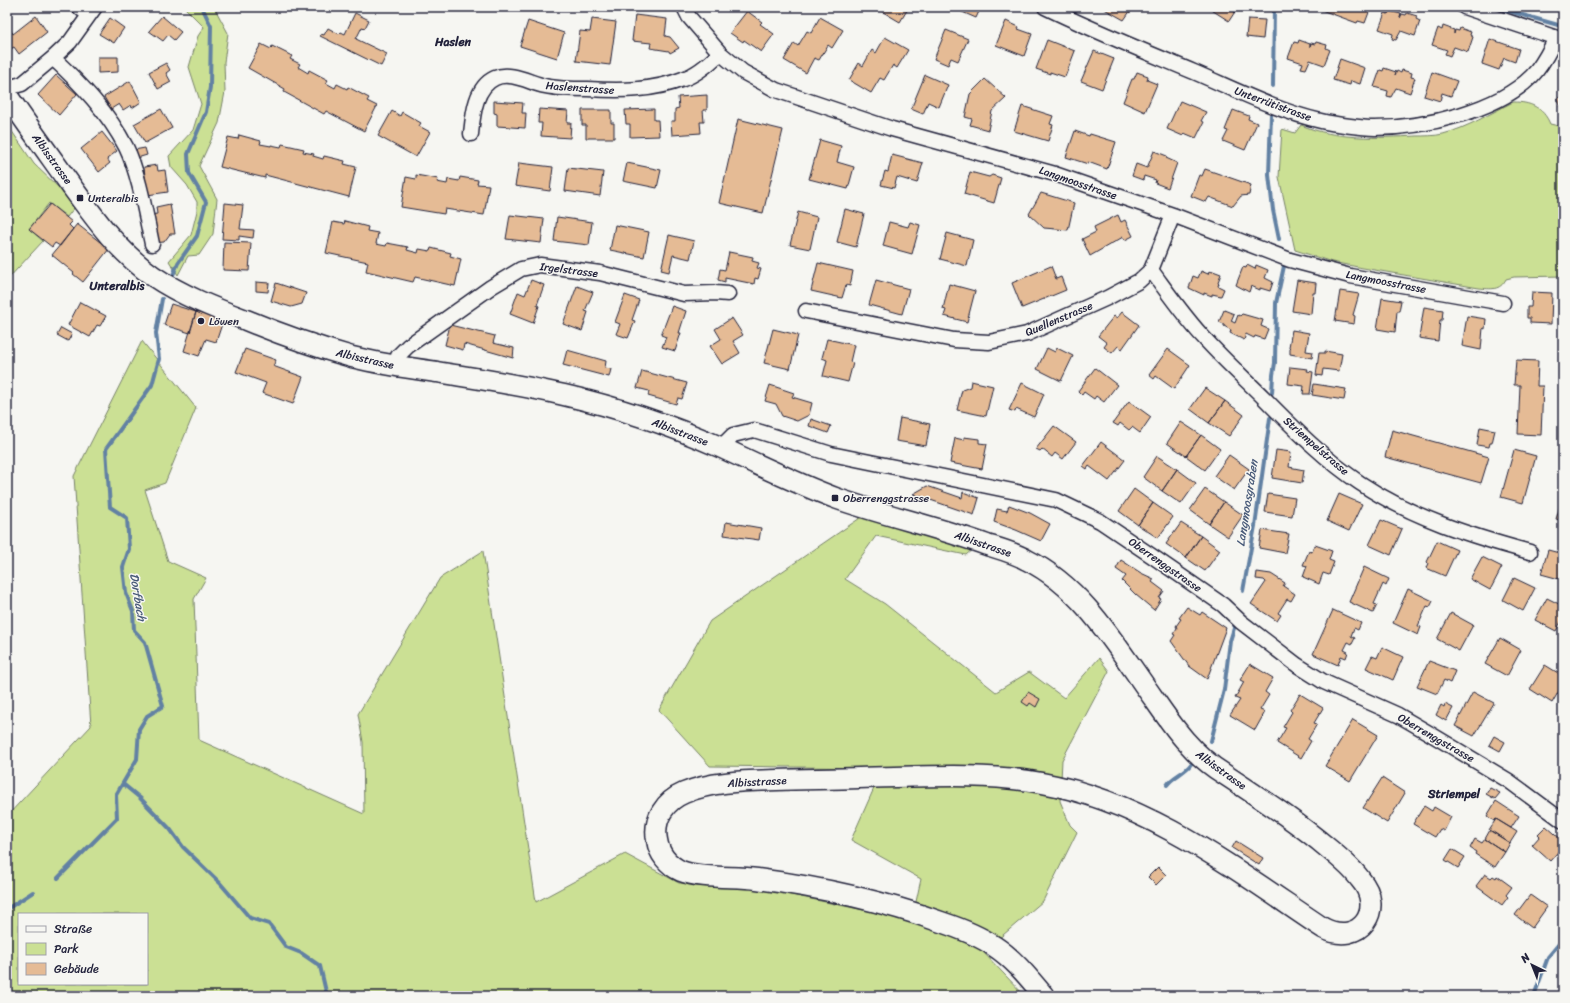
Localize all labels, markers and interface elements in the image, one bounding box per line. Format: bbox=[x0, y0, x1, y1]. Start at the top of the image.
district label: Haslen bbox=[434, 31, 472, 53]
street label: Haslenstrasse bbox=[545, 76, 615, 100]
street label: Unterrütistrasse bbox=[1232, 81, 1315, 127]
street label: Albisstrasse bbox=[26, 129, 77, 189]
street label: Langmoosstrasse bbox=[1036, 161, 1120, 205]
place label: Unteralbis bbox=[88, 189, 139, 208]
marker: Unteralbis bbox=[75, 193, 85, 203]
street label: Irgelstrasse bbox=[538, 257, 600, 283]
street label: Langmoosstrasse bbox=[1344, 265, 1428, 299]
district label: Unteralbis bbox=[90, 275, 145, 297]
street label: Quellenstrasse bbox=[1022, 296, 1096, 342]
place label: Löwen bbox=[209, 312, 239, 331]
marker: Löwen bbox=[196, 316, 206, 326]
street label: Albisstrasse bbox=[333, 343, 397, 375]
street label: Albisstrasse bbox=[648, 412, 712, 452]
street label: Striempelstrasse bbox=[1279, 412, 1354, 480]
water label: Langmoosgraben bbox=[1229, 457, 1265, 548]
place label: Oberrenggstrasse bbox=[843, 489, 930, 508]
marker: Oberrenggstrasse bbox=[830, 493, 840, 503]
street label: Albisstrasse bbox=[951, 525, 1015, 563]
street label: Oberrenggstrasse bbox=[1124, 532, 1206, 598]
water label: Dorfbach bbox=[123, 571, 153, 624]
street label: Oberrenggstrasse bbox=[1394, 708, 1478, 768]
street label: Albisstrasse bbox=[1191, 744, 1251, 795]
street label: Albisstrasse bbox=[726, 771, 788, 793]
district label: Striempel bbox=[1427, 783, 1481, 805]
legend bbox=[18, 913, 148, 985]
text: Straße bbox=[54, 918, 92, 940]
text: Park bbox=[54, 938, 79, 960]
north arrow bbox=[1512, 945, 1552, 985]
text: N bbox=[1516, 948, 1535, 968]
text: Gebäude bbox=[54, 958, 99, 980]

